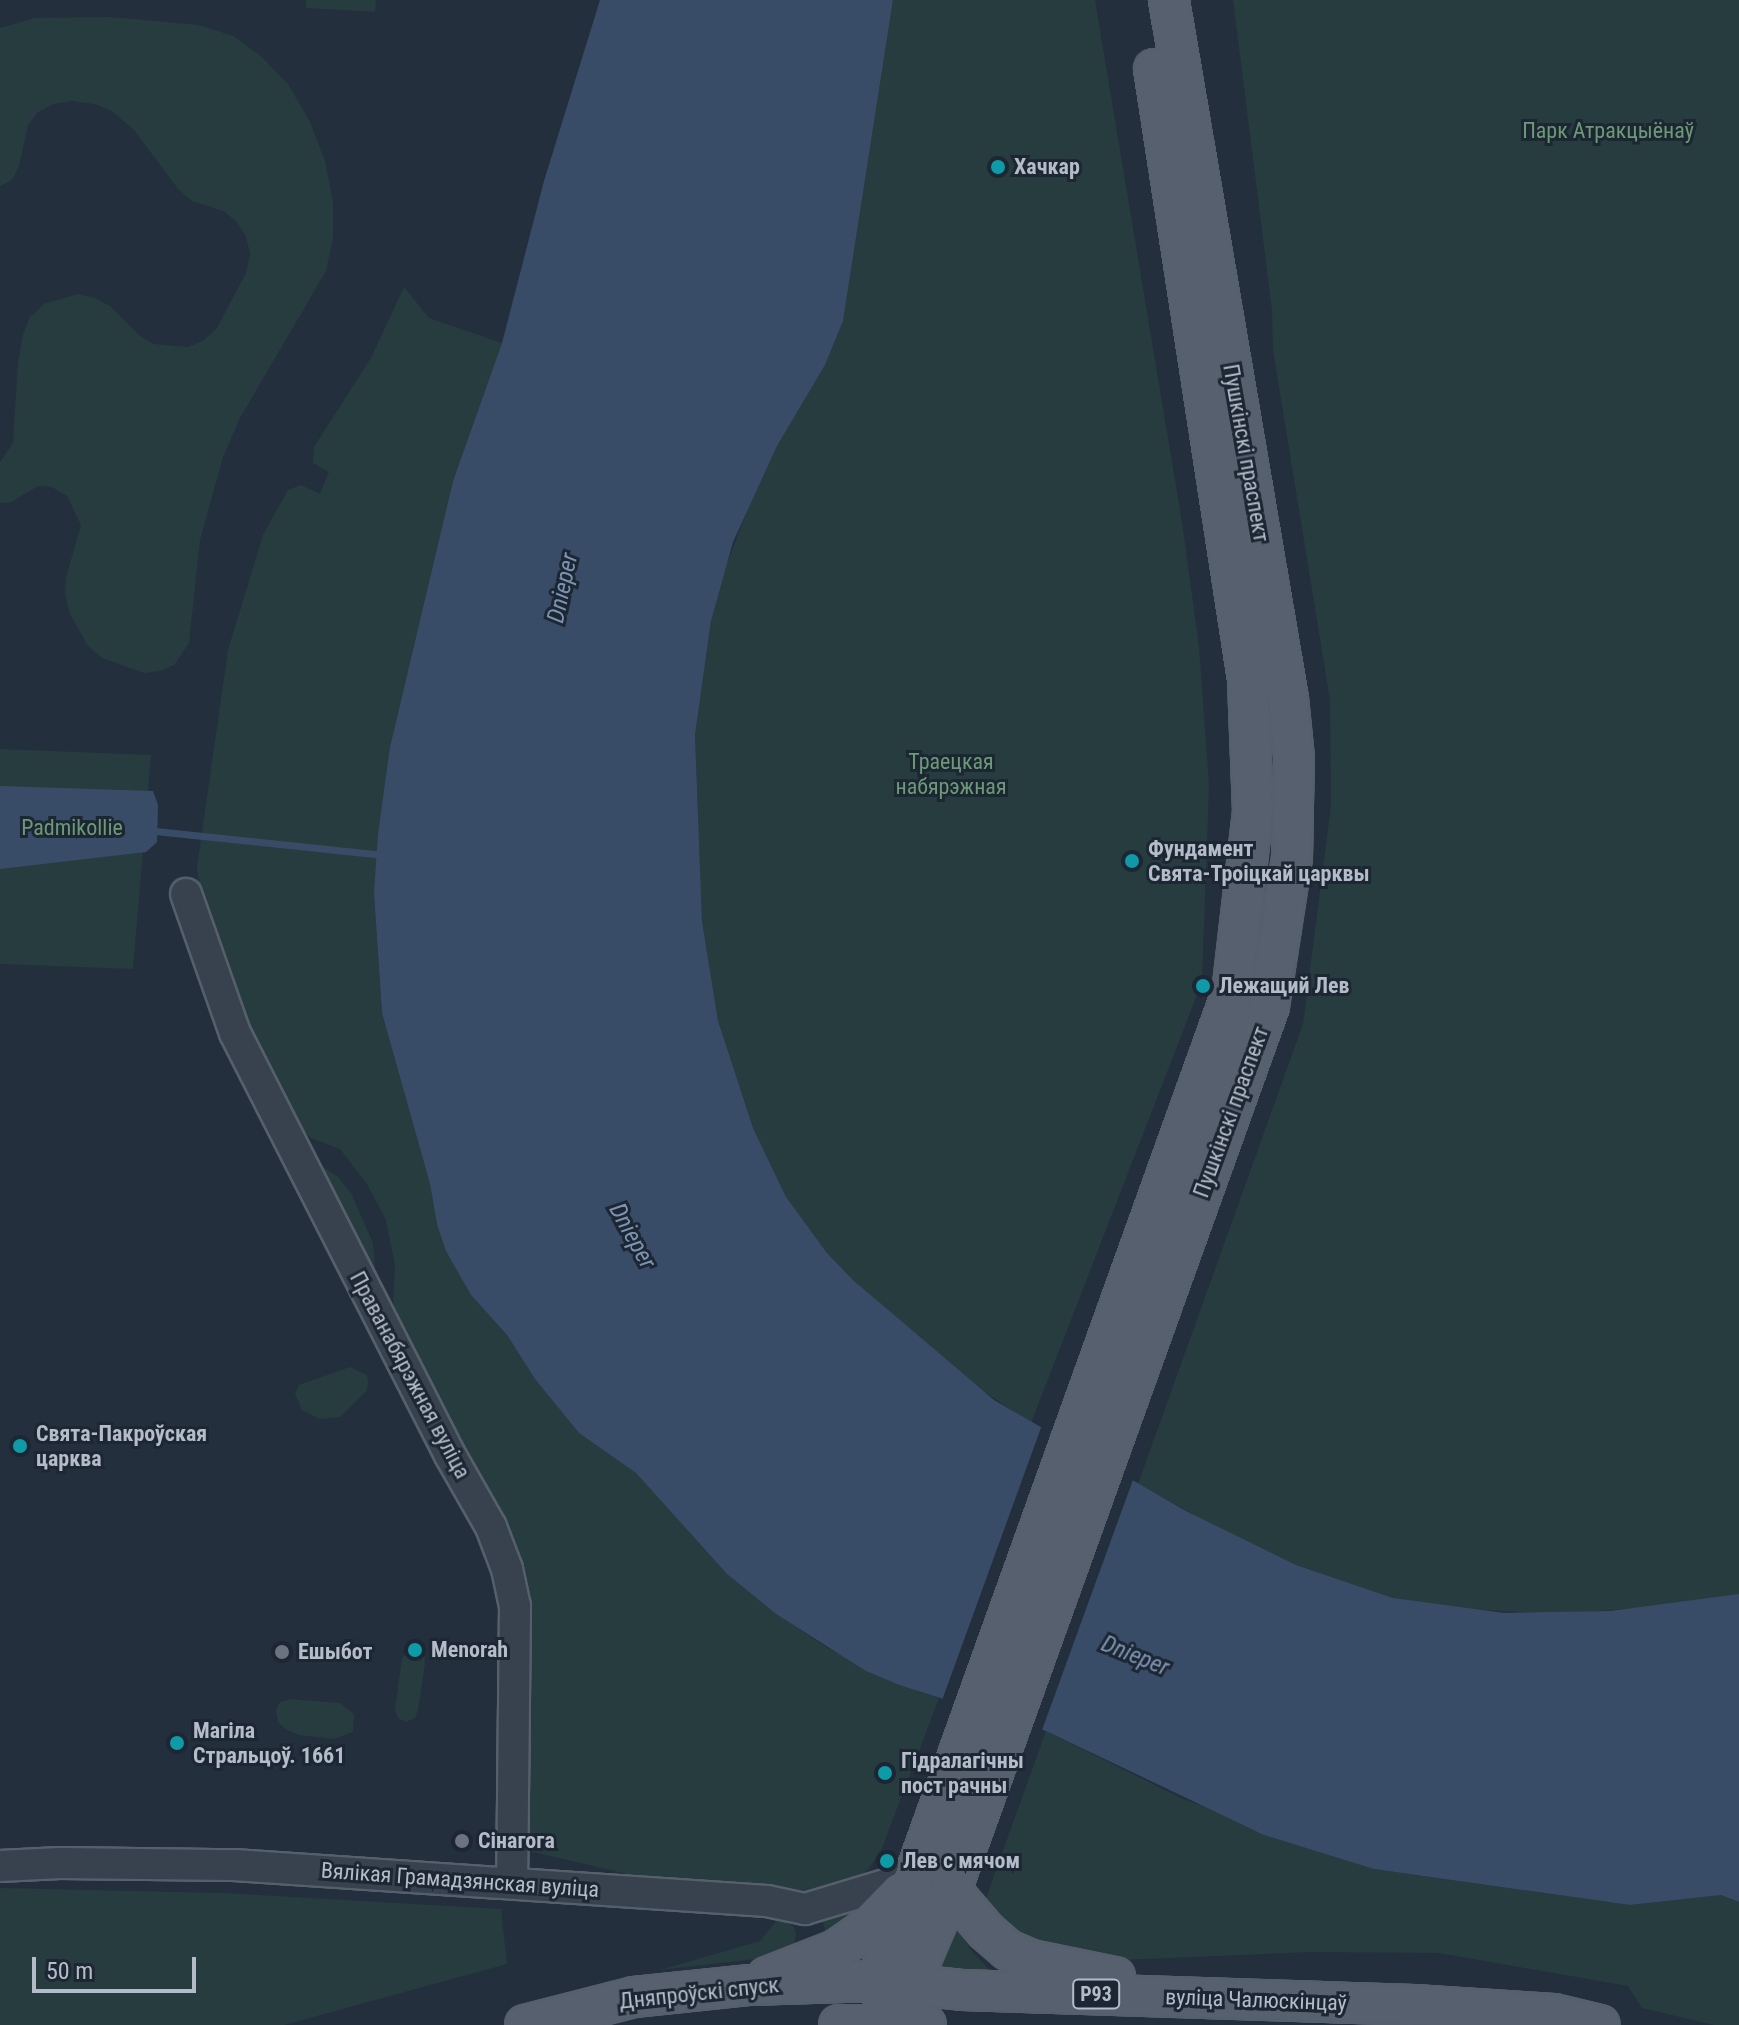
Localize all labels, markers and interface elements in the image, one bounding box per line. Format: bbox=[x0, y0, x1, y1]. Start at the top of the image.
park label: Парк Атракцыёнаў bbox=[1522, 118, 1694, 144]
place label: Хачкар bbox=[1014, 154, 1080, 180]
marker: Хачкар bbox=[989, 158, 1007, 176]
street label: Пушкінскі праспект bbox=[1217, 362, 1275, 544]
water label: Dnieper bbox=[542, 551, 584, 625]
park label: Траецкая набярэжная bbox=[895, 748, 1007, 800]
park label: Padmikollie bbox=[21, 815, 123, 841]
place label: Фундамент Свята-Троіцкай царквы bbox=[1148, 835, 1370, 886]
marker: Фундамент Свята-Троіцкай царквы bbox=[1123, 852, 1141, 870]
place label: Лежащий Лев bbox=[1219, 973, 1350, 999]
marker: Лежащий Лев bbox=[1194, 977, 1212, 995]
street label: Пушкінскі праспект bbox=[1188, 1023, 1274, 1201]
water label: Dnieper bbox=[602, 1198, 662, 1274]
street label: Праванабярэжная вуліца bbox=[344, 1267, 476, 1483]
place label: Свята-Пакроўская царква bbox=[36, 1420, 207, 1472]
marker: Свята-Пакроўская царква bbox=[11, 1437, 29, 1455]
water label: Dnieper bbox=[1097, 1629, 1173, 1683]
place label: Menorah bbox=[431, 1637, 508, 1663]
place label: Ешыбот bbox=[298, 1639, 372, 1665]
marker: Menorah bbox=[406, 1641, 424, 1659]
marker: Ешыбот bbox=[273, 1643, 291, 1661]
place label: Магіла Стральцоў. 1661 bbox=[193, 1717, 345, 1768]
marker: Магіла Стральцоў. 1661 bbox=[168, 1734, 186, 1752]
place label: Гідралагічны пост рачны bbox=[901, 1747, 1024, 1798]
marker: Гідралагічны пост рачны bbox=[876, 1764, 894, 1782]
place label: Сінагога bbox=[478, 1828, 555, 1854]
marker: Сінагога bbox=[453, 1832, 471, 1850]
place label: Лев с мячом bbox=[903, 1848, 1020, 1874]
marker: Лев с мячом bbox=[878, 1852, 896, 1870]
street label: Вялікая Грамадзянская вуліца bbox=[320, 1857, 600, 1903]
scale bar bbox=[36, 1941, 200, 1991]
text: 50 m bbox=[46, 1957, 93, 1985]
street label: Дняпроўскі спуск bbox=[618, 1971, 780, 2015]
road number: Р93 bbox=[1072, 1978, 1120, 2010]
street label: вуліца Чалюскінцаў bbox=[1165, 1984, 1347, 2016]

